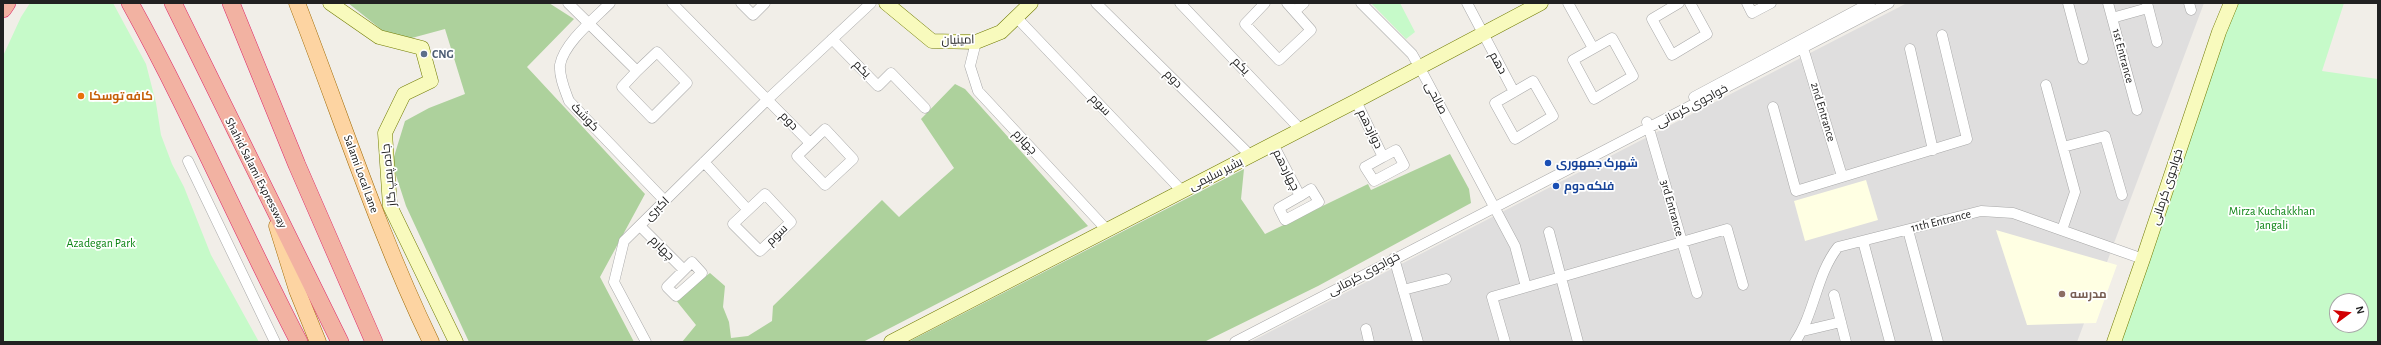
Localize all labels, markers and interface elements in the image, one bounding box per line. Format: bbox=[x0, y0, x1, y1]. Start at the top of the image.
street label: 1st Entrance bbox=[2109, 27, 2137, 85]
street label: امینیان bbox=[941, 33, 975, 47]
place label: CNG bbox=[432, 47, 454, 61]
marker: CNG bbox=[419, 49, 429, 59]
street label: دهم bbox=[1486, 49, 1510, 77]
street label: یکم bbox=[1229, 54, 1253, 78]
street label: یکم bbox=[850, 57, 874, 81]
street label: دوم bbox=[1161, 67, 1185, 91]
street label: صالحی bbox=[1422, 79, 1450, 117]
street label: خواجوی کرمانی bbox=[1654, 81, 1730, 131]
street label: 2nd Entrance bbox=[1807, 81, 1839, 143]
place label: کافه توسکا bbox=[89, 89, 153, 103]
marker: کافه توسکا bbox=[76, 91, 86, 101]
street label: سوم bbox=[1086, 91, 1114, 119]
street label: کوشک bbox=[568, 100, 602, 134]
street label: دوازدهم bbox=[1354, 107, 1386, 151]
street label: دوم bbox=[777, 109, 801, 133]
street label: Shahid Salami Expressway bbox=[222, 115, 290, 231]
street label: چهارم bbox=[1010, 127, 1040, 157]
street label: Salami Local Lane bbox=[340, 133, 382, 215]
street label: جاده پمپ گاز bbox=[379, 143, 399, 207]
street label: چهاردهم bbox=[1269, 147, 1303, 193]
street label: خواجوی کرمانی bbox=[2148, 147, 2186, 227]
street label: بشیر سلیمی bbox=[1187, 154, 1245, 194]
place label: شهرک جمهوری bbox=[1556, 156, 1638, 170]
marker: شهرک جمهوری bbox=[1543, 158, 1553, 168]
street label: 3rd Entrance bbox=[1657, 178, 1687, 238]
place label: فلکه دوم bbox=[1564, 179, 1614, 193]
marker: فلکه دوم bbox=[1551, 181, 1561, 191]
street label: اکبری bbox=[642, 194, 672, 224]
park label: Mirza Kuchakkhan Jangali bbox=[2229, 204, 2315, 232]
street label: 11th Entrance bbox=[1909, 207, 1973, 235]
street label: سوم bbox=[763, 221, 791, 249]
street label: چهارم bbox=[647, 233, 677, 263]
park label: Azadegan Park bbox=[66, 236, 136, 250]
street label: خواجوی کرمانی bbox=[1326, 249, 1402, 299]
place label: مدرسه bbox=[2070, 287, 2107, 301]
marker: مدرسه bbox=[2057, 289, 2067, 299]
north arrow bbox=[2329, 293, 2369, 333]
text: N bbox=[2354, 305, 2366, 315]

